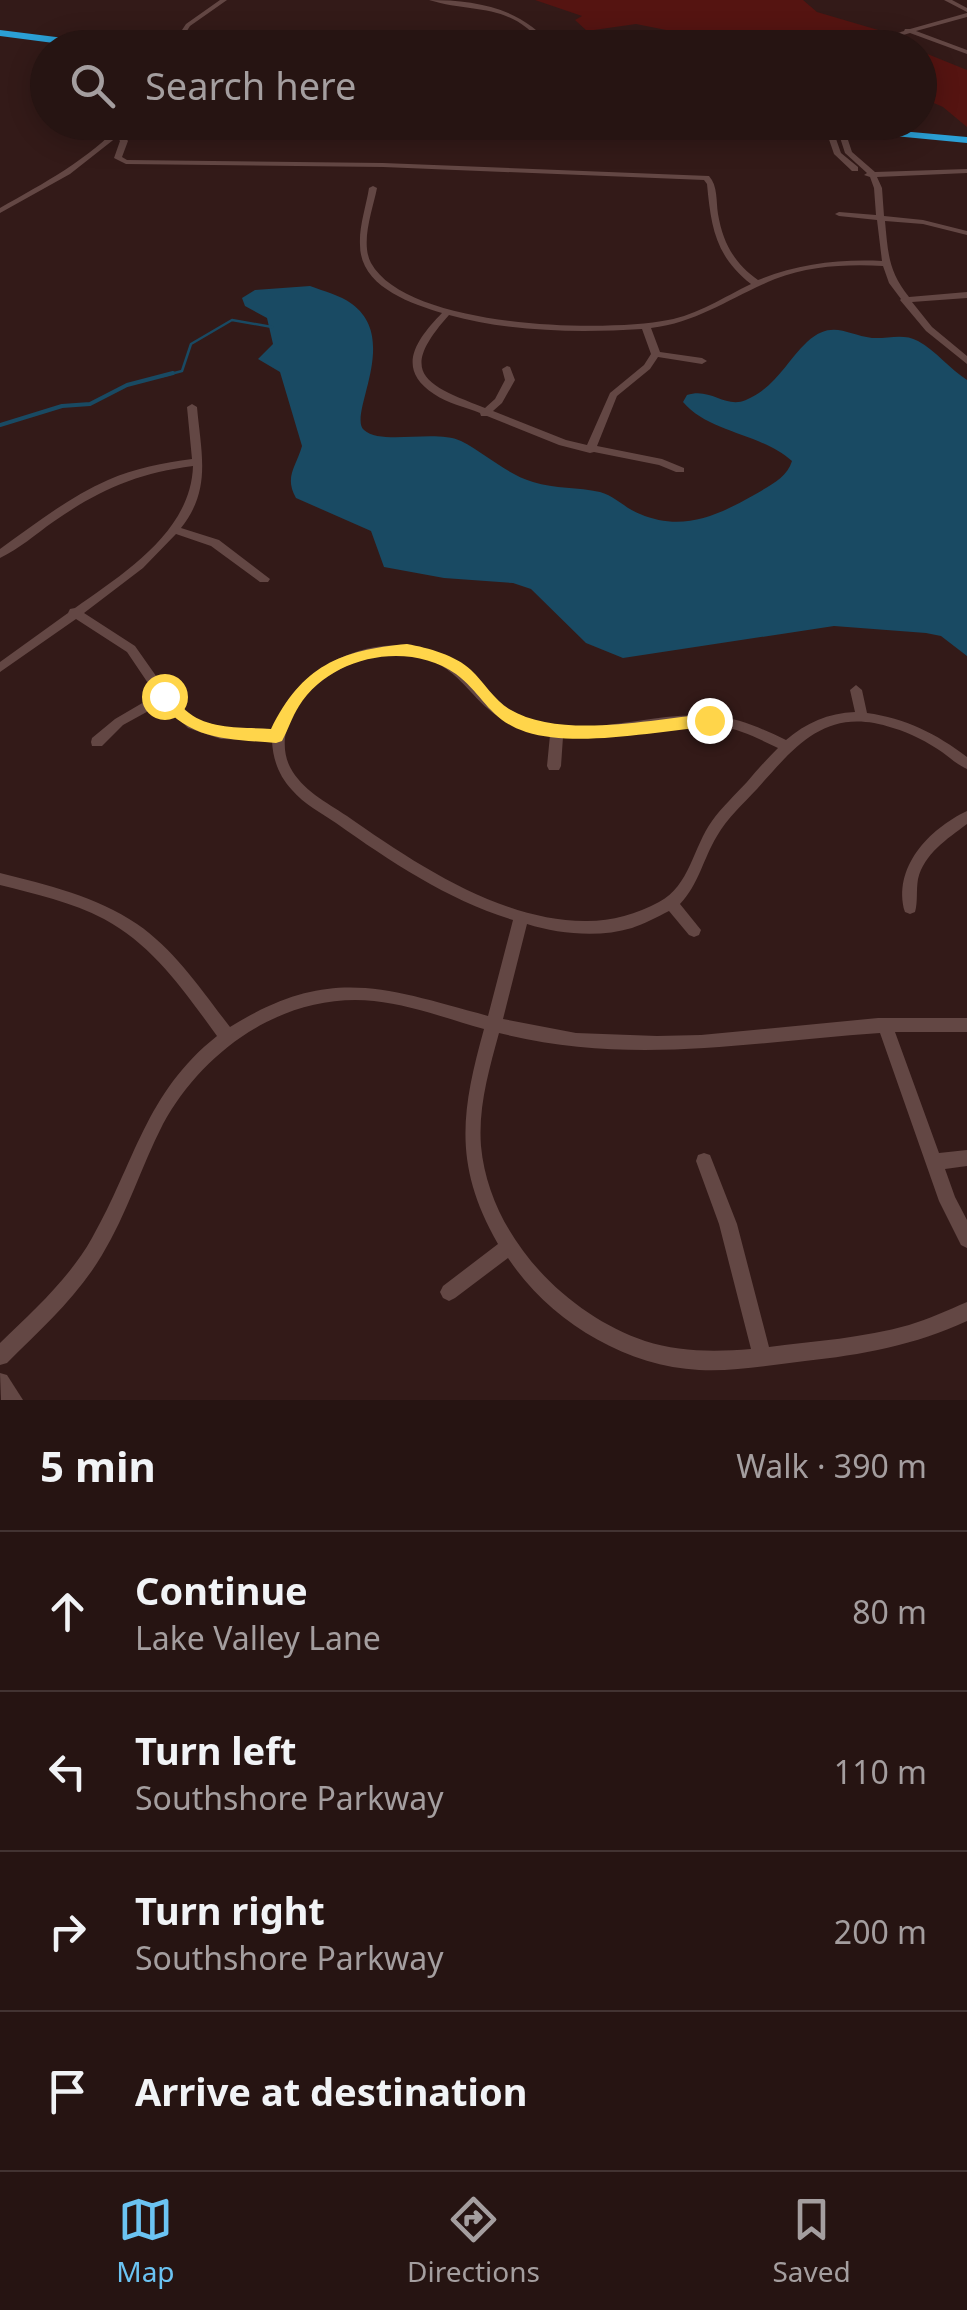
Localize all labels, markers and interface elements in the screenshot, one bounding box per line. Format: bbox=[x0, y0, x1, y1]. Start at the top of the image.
search box bbox=[30, 30, 937, 140]
icon: search bbox=[65, 58, 120, 113]
text: Search here bbox=[145, 59, 356, 111]
route start bbox=[142, 674, 188, 720]
route end bbox=[687, 698, 733, 744]
text: 5 min bbox=[40, 1437, 156, 1494]
text: Walk · 390 m bbox=[736, 1444, 927, 1487]
text: Continue bbox=[135, 1564, 308, 1616]
icon: ahead bbox=[40, 1584, 95, 1639]
text: 80 m bbox=[852, 1590, 927, 1633]
text: Lake Valley Lane bbox=[135, 1616, 381, 1659]
text: Turn left bbox=[135, 1724, 297, 1776]
icon: left bbox=[40, 1744, 95, 1799]
text: 110 m bbox=[834, 1750, 927, 1793]
text: Southshore Parkway bbox=[135, 1776, 443, 1819]
text: Turn right bbox=[135, 1884, 325, 1936]
icon: right bbox=[40, 1904, 95, 1959]
text: 200 m bbox=[834, 1910, 927, 1953]
text: Southshore Parkway bbox=[135, 1936, 443, 1979]
icon: arrive bbox=[40, 2064, 95, 2119]
text: Arrive at destination bbox=[135, 2065, 527, 2117]
tab: Map bbox=[116, 2192, 175, 2290]
tab: Directions bbox=[407, 2192, 540, 2290]
tab: Saved bbox=[772, 2192, 851, 2290]

